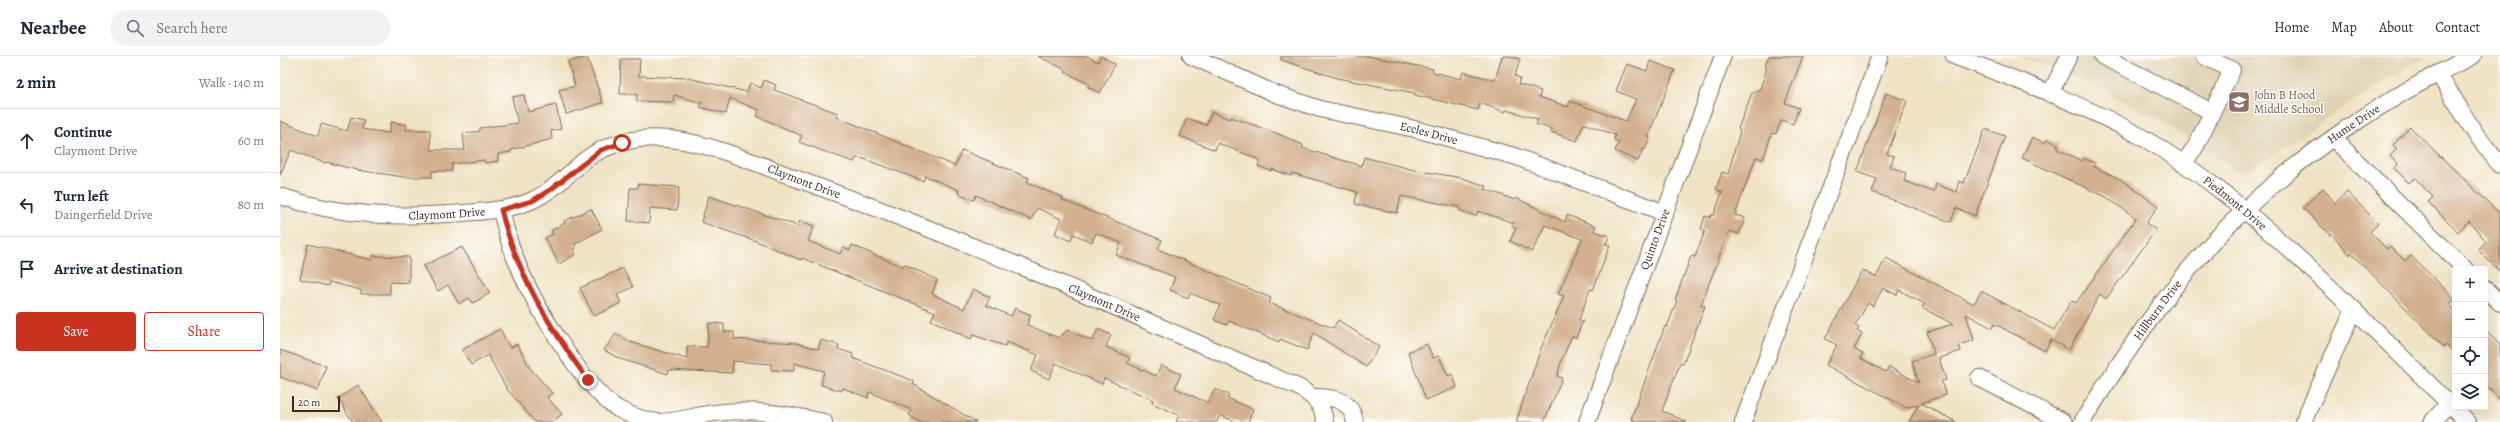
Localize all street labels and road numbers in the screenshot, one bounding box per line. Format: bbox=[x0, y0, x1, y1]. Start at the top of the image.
street label: Hume Drive bbox=[2324, 101, 2383, 147]
street label: Eccles Drive bbox=[1398, 118, 1460, 148]
street label: Claymont Drive bbox=[765, 160, 843, 202]
street label: Piedmont Drive bbox=[2200, 172, 2270, 234]
street label: Claymont Drive bbox=[408, 203, 486, 224]
street label: Quinto Drive bbox=[1636, 206, 1674, 272]
street label: Hillburn Drive bbox=[2130, 277, 2185, 343]
street label: Claymont Drive bbox=[1066, 280, 1143, 325]

